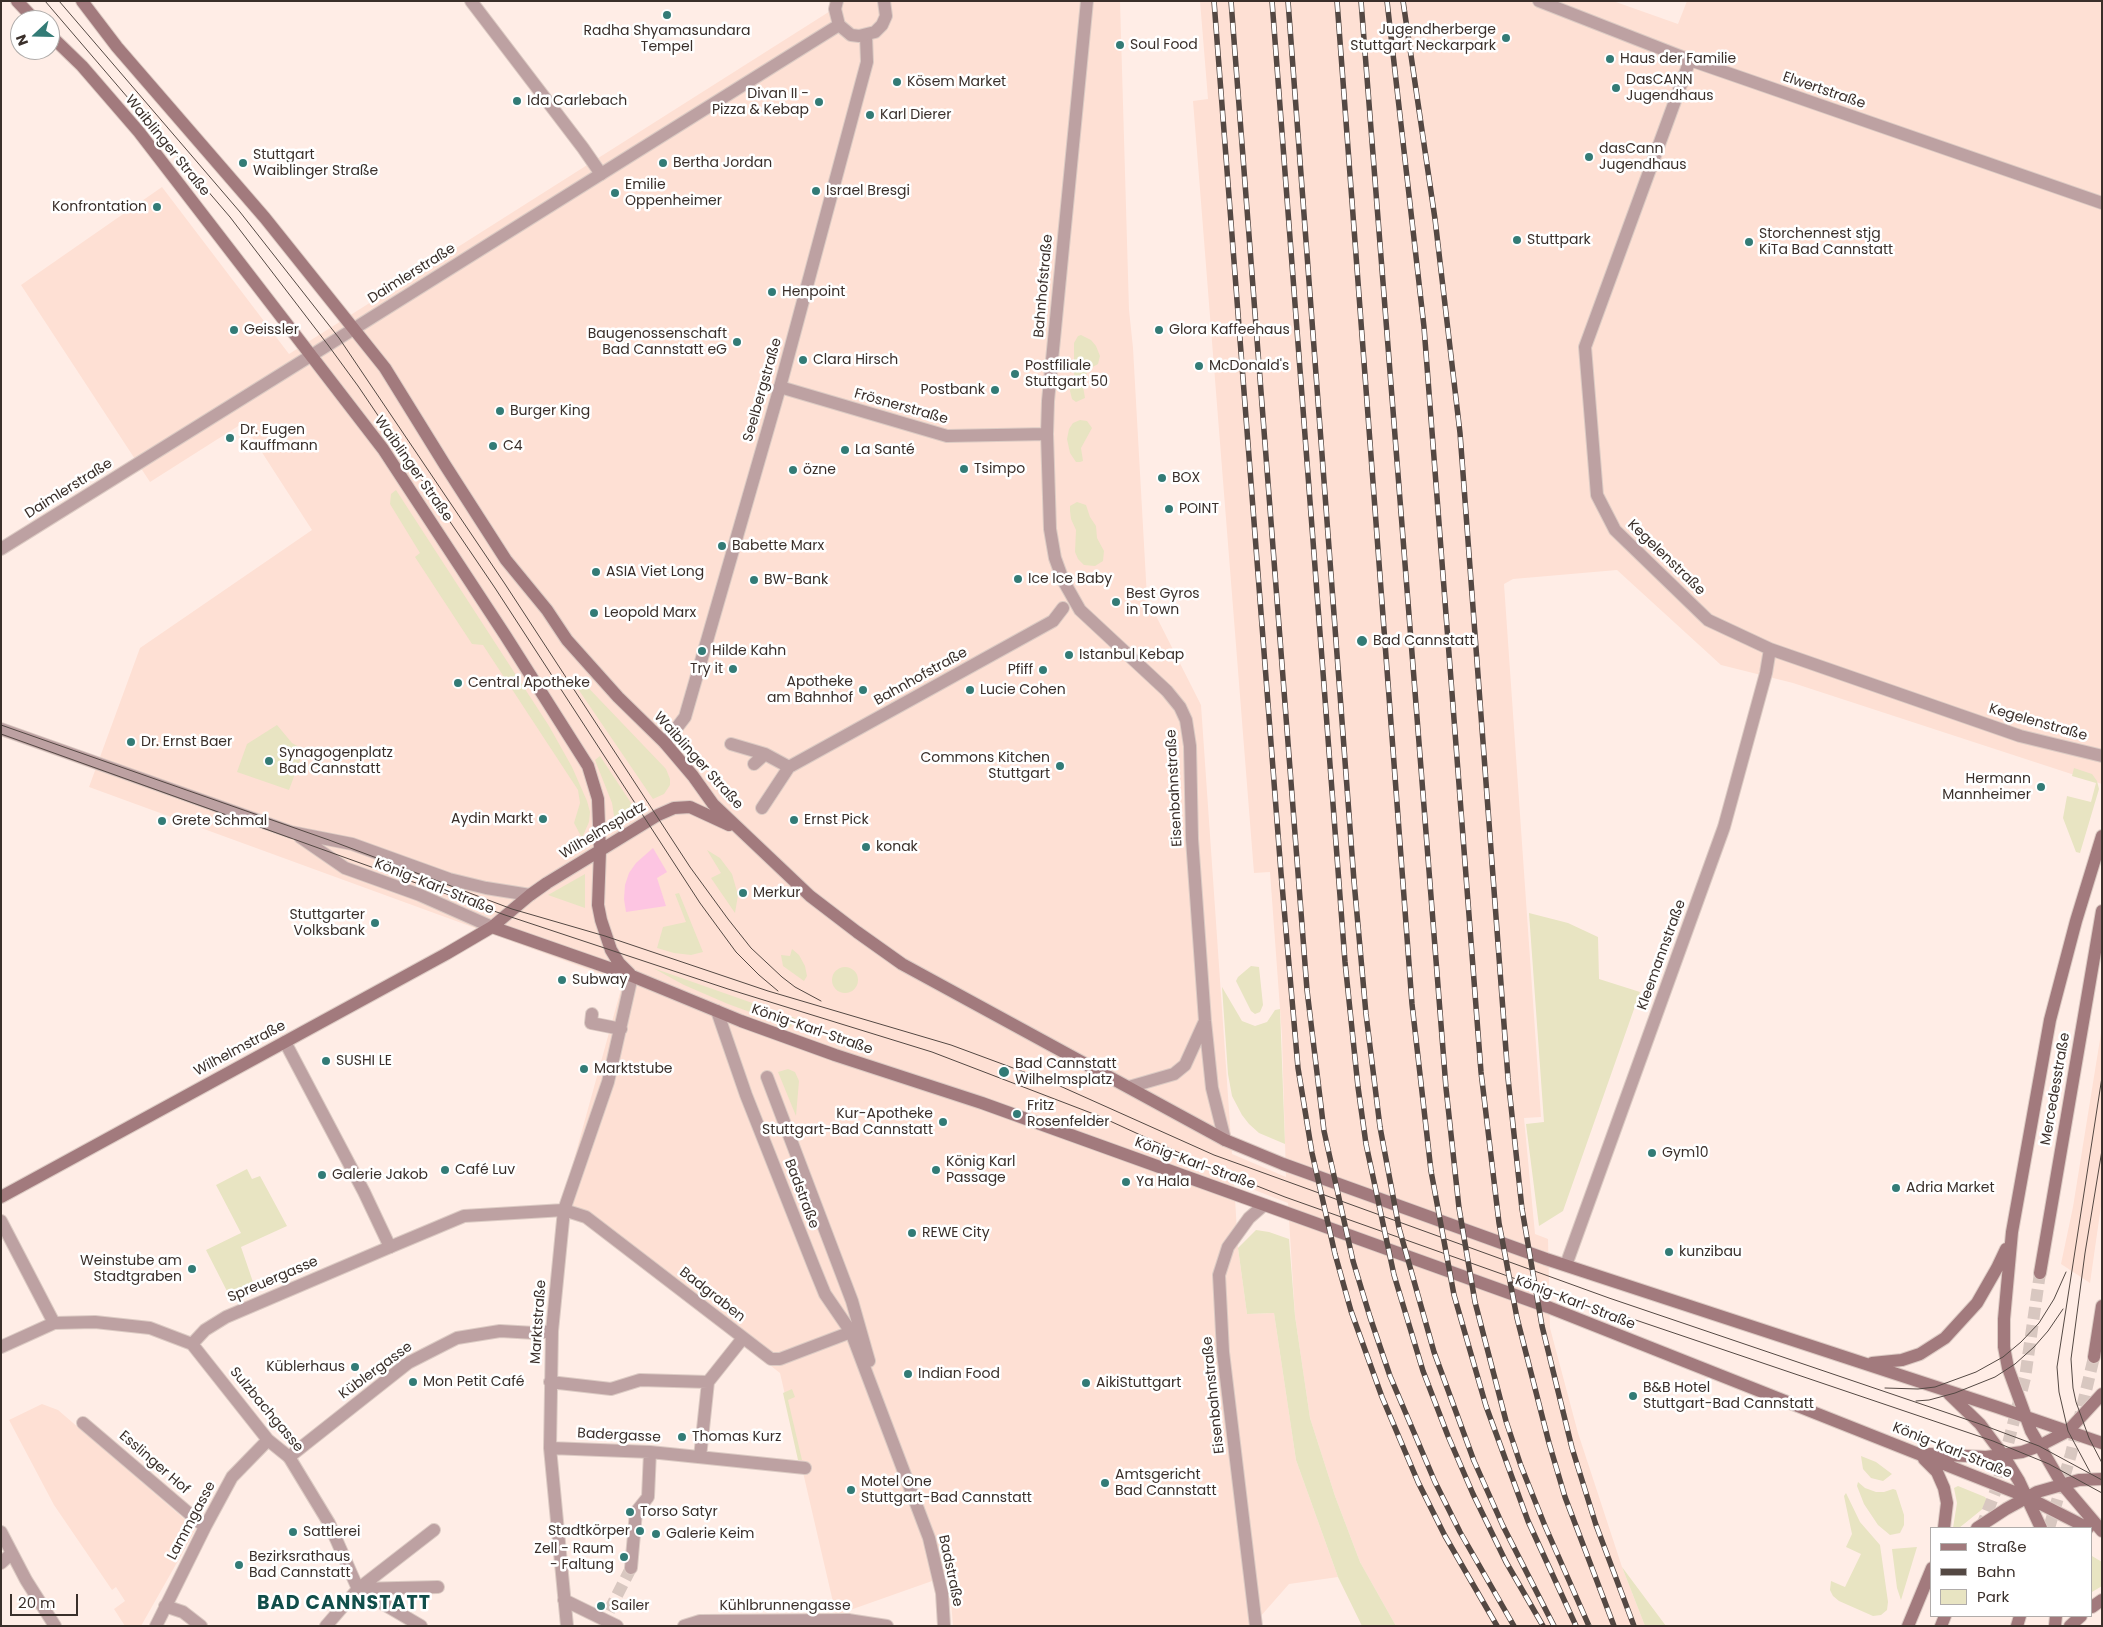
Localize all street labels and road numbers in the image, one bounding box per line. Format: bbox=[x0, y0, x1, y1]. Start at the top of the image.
street label: Elwertstraße bbox=[1780, 69, 1868, 113]
street label: Waiblinger Straße bbox=[121, 92, 213, 200]
street label: Bahnhofstraße bbox=[1031, 234, 1057, 338]
street label: Daimlerstraße bbox=[365, 240, 459, 308]
street label: Seelbergstraße bbox=[740, 336, 786, 444]
street label: Frösnerstraße bbox=[852, 386, 950, 428]
street label: Waiblinger Straße bbox=[370, 413, 456, 525]
street label: Daimlerstraße bbox=[22, 455, 116, 523]
street label: Kegelenstraße bbox=[1624, 517, 1708, 599]
street label: Bahnhofstraße bbox=[872, 644, 970, 710]
street label: Kegelenstraße bbox=[1987, 701, 2089, 745]
street label: Waiblinger Straße bbox=[650, 709, 746, 813]
street label: Eisenbahnstraße bbox=[1164, 729, 1186, 847]
street label: Wilhelmsplatz bbox=[557, 799, 649, 863]
street label: König-Karl-Straße bbox=[372, 855, 496, 919]
street label: Kleemannstraße bbox=[1634, 897, 1690, 1013]
street label: König-Karl-Straße bbox=[749, 1001, 875, 1059]
street label: Wilhelmstraße bbox=[191, 1018, 289, 1080]
street label: Mercedesstraße bbox=[2038, 1031, 2074, 1147]
street label: König-Karl-Straße bbox=[1132, 1134, 1258, 1194]
street label: Badstraße bbox=[780, 1157, 822, 1231]
street label: Spreuergasse bbox=[225, 1253, 321, 1307]
street label: Badgraben bbox=[676, 1264, 748, 1326]
street label: König-Karl-Straße bbox=[1513, 1272, 1637, 1334]
street label: Marktstraße bbox=[528, 1279, 550, 1365]
street label: Eisenbahnstraße bbox=[1199, 1336, 1229, 1454]
street label: Küblergasse bbox=[336, 1339, 416, 1403]
street label: Sulzbachgasse bbox=[226, 1364, 306, 1456]
street label: König-Karl-Straße bbox=[1890, 1419, 2014, 1483]
street label: Badergasse bbox=[577, 1425, 661, 1447]
street label: Esslinger Hof bbox=[115, 1428, 193, 1498]
street label: Lammgasse bbox=[164, 1479, 220, 1563]
street label: Badstraße bbox=[934, 1534, 966, 1608]
street label: Kühlbrunnengasse bbox=[719, 1598, 851, 1614]

